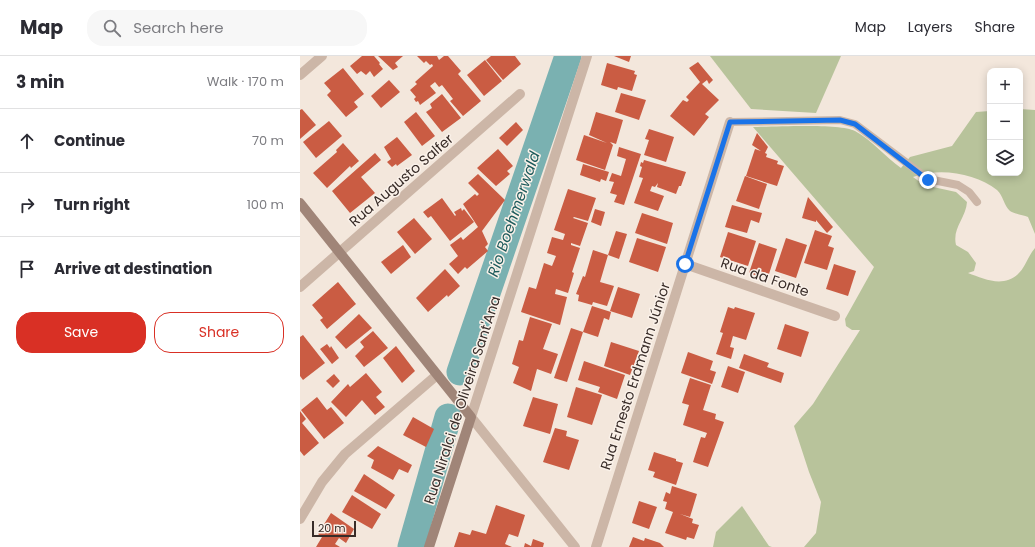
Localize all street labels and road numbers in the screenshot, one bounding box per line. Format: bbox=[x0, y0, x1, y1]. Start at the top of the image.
street label: Rua Augusto Salfer bbox=[345, 129, 457, 231]
street label: Rua da Fonte bbox=[718, 253, 812, 302]
street label: Rua Ernesto Erdmann Júnior bbox=[595, 280, 675, 472]
street label: Rua Niralci de Oliveira Sant'Ana bbox=[419, 293, 505, 507]

